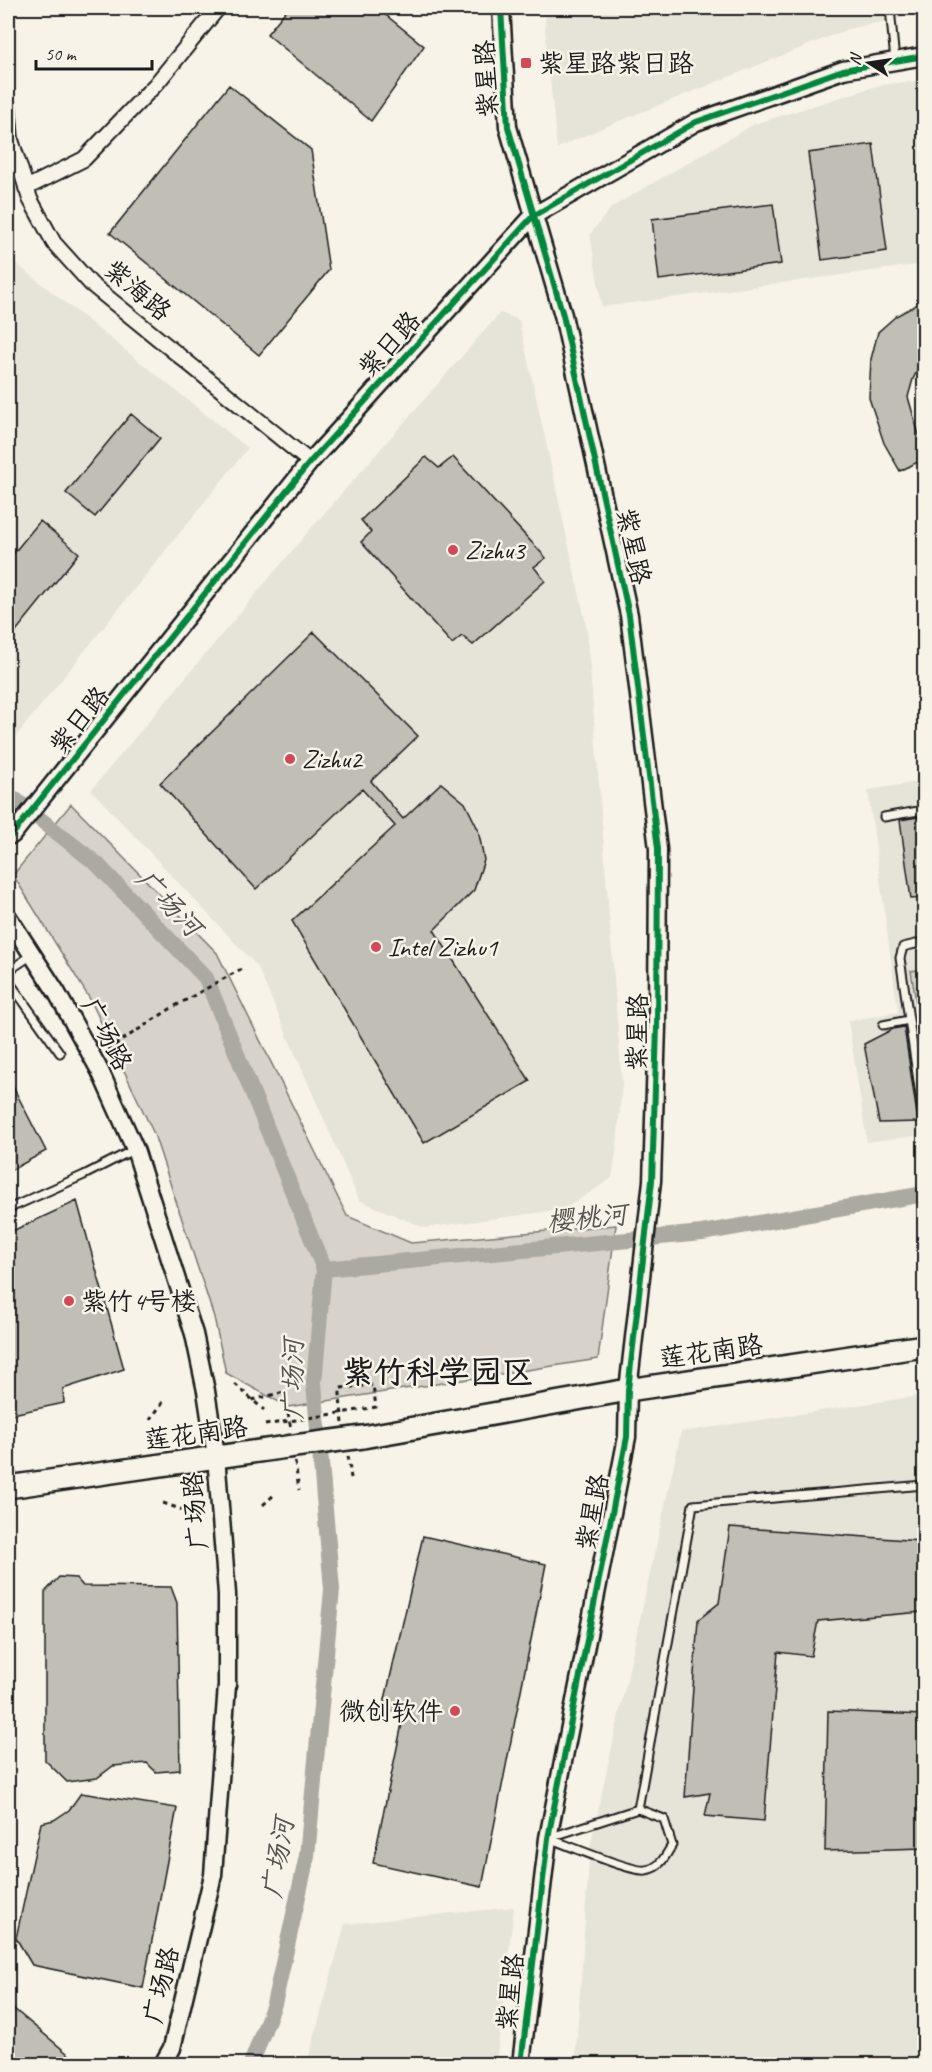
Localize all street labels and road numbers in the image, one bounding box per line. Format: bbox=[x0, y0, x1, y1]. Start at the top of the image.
street label: 紫星路 bbox=[468, 39, 505, 119]
street label: 紫海路 bbox=[97, 253, 178, 328]
street label: 紫日路 bbox=[351, 304, 428, 384]
street label: 紫星路 bbox=[609, 505, 658, 588]
street label: 紫日路 bbox=[42, 680, 117, 761]
street label: 广场路 bbox=[74, 992, 139, 1076]
street label: 紫星路 bbox=[620, 993, 655, 1071]
street label: 莲花南路 bbox=[657, 1328, 765, 1375]
street label: 莲花南路 bbox=[142, 1410, 250, 1457]
street label: 广场路 bbox=[176, 1471, 215, 1551]
street label: 紫星路 bbox=[569, 1471, 616, 1554]
street label: 广场路 bbox=[137, 1943, 186, 2027]
street label: 紫星路 bbox=[490, 1952, 531, 2033]

